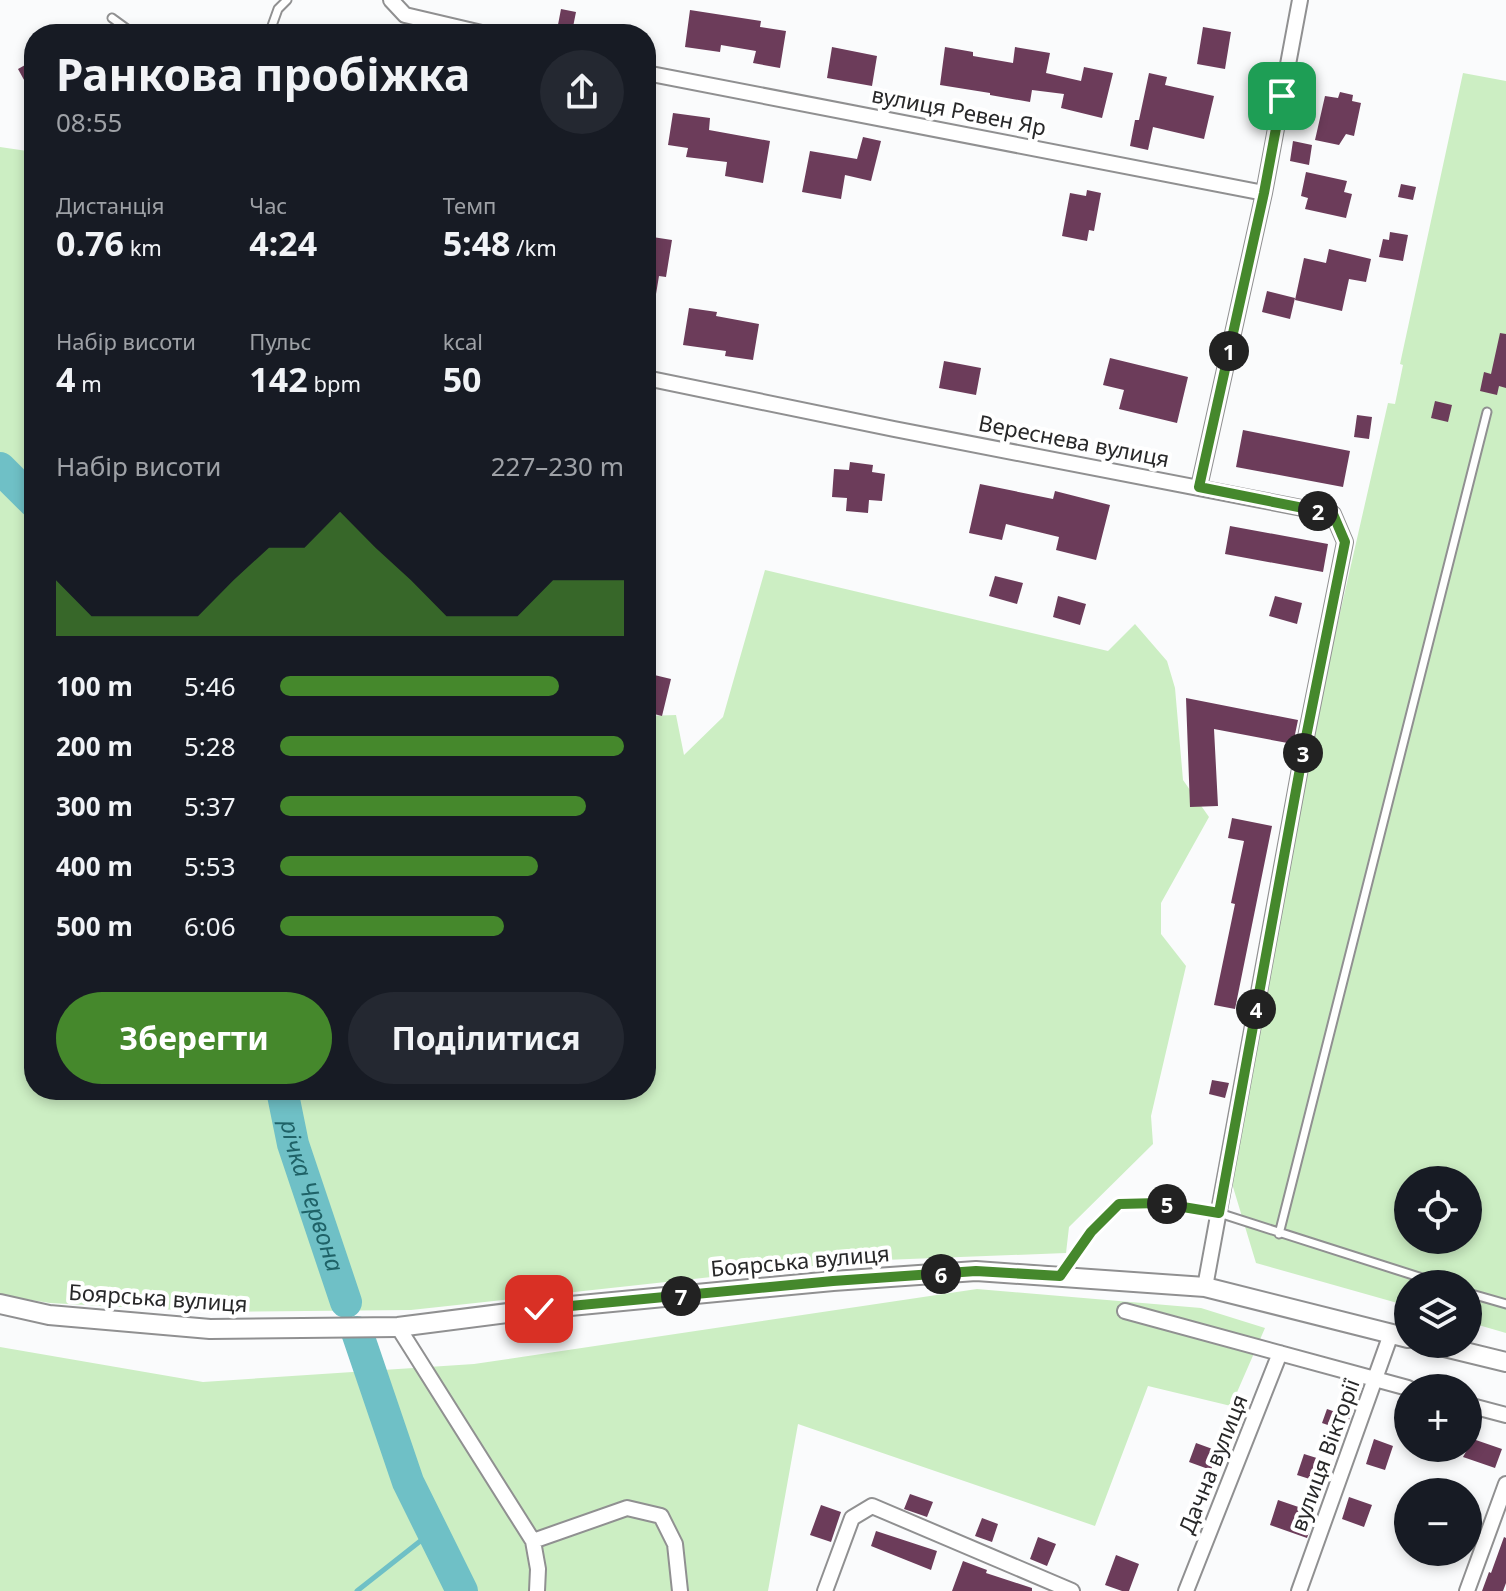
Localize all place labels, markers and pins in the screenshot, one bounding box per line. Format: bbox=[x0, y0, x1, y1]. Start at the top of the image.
pin bbox=[1248, 62, 1316, 130]
pin: 1 bbox=[1209, 331, 1249, 371]
pin: 2 bbox=[1298, 491, 1338, 531]
pin: 3 bbox=[1283, 733, 1323, 773]
pin: 4 bbox=[1236, 989, 1276, 1029]
pin: 5 bbox=[1147, 1184, 1187, 1224]
pin: 6 bbox=[921, 1254, 961, 1294]
pin bbox=[505, 1275, 573, 1343]
pin: 7 bbox=[661, 1276, 701, 1316]

